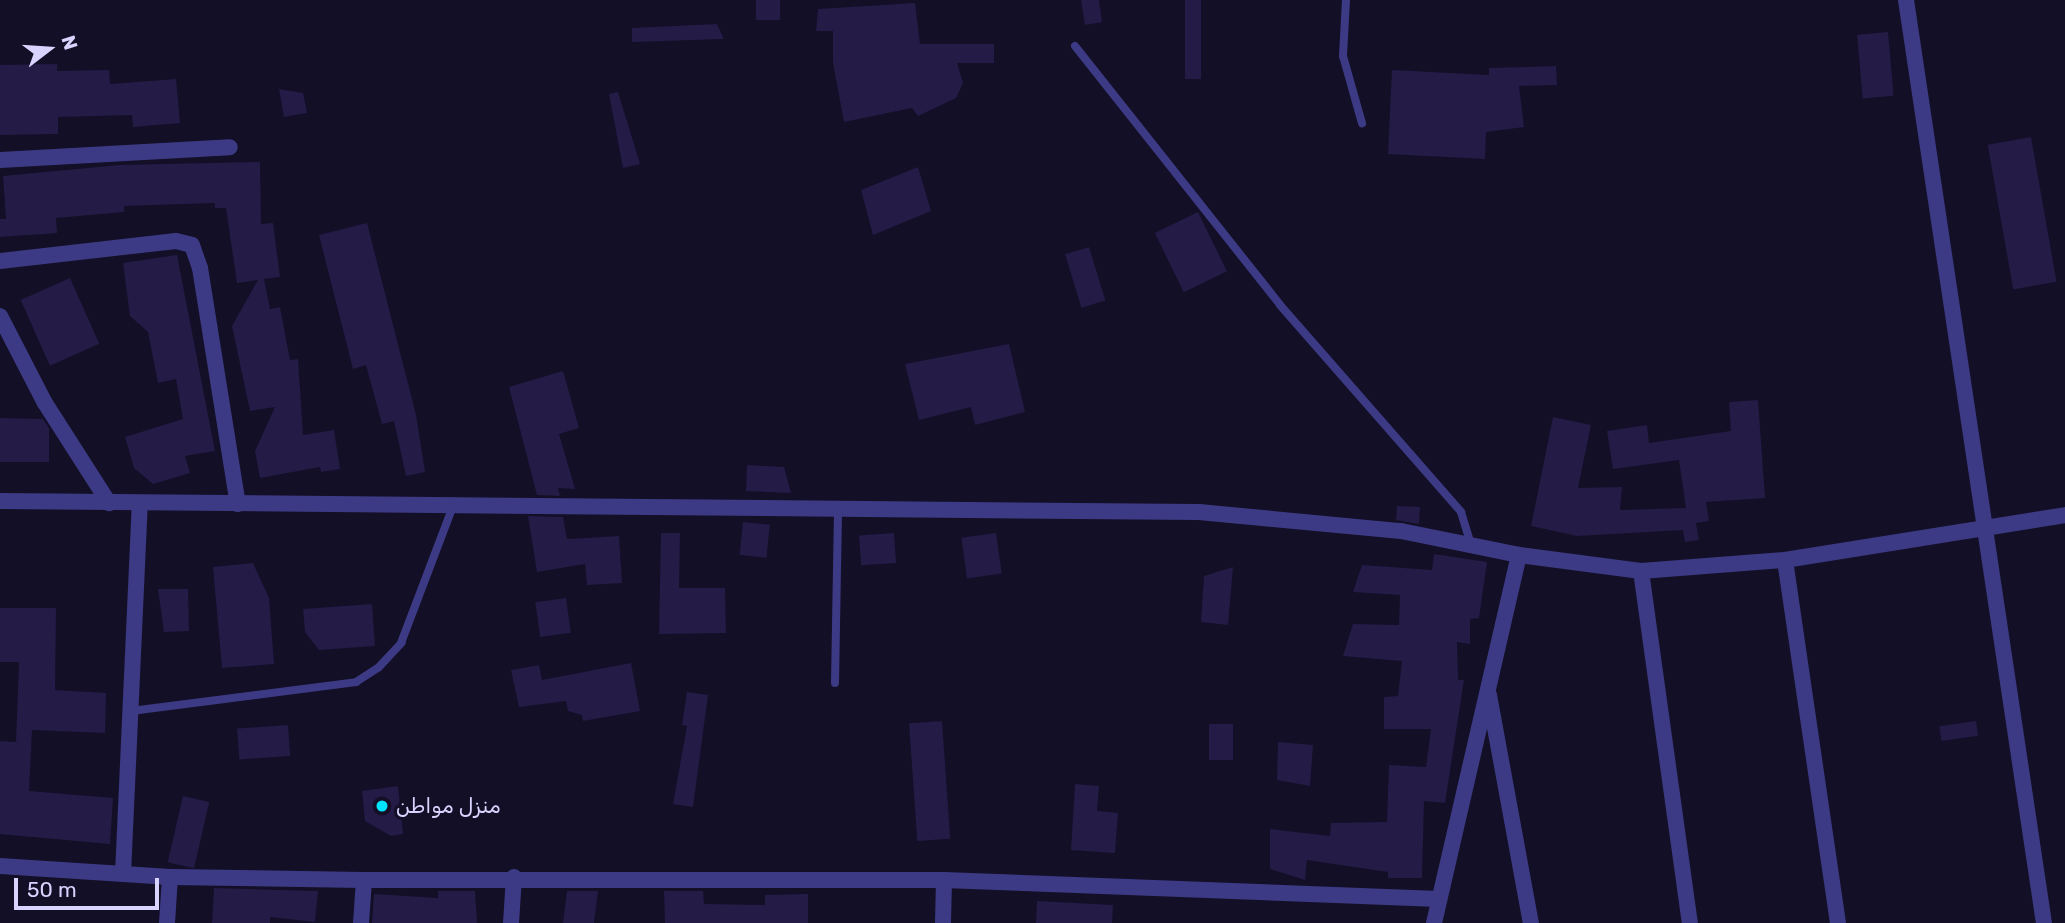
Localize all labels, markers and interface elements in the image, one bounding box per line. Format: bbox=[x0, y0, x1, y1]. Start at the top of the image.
north arrow bbox=[14, 14, 84, 84]
text: N bbox=[57, 33, 83, 53]
place label: منزل مواطن bbox=[396, 793, 501, 819]
marker: منزل مواطن bbox=[374, 798, 390, 814]
scale bar bbox=[18, 864, 163, 908]
text: 50 m bbox=[27, 877, 77, 902]

